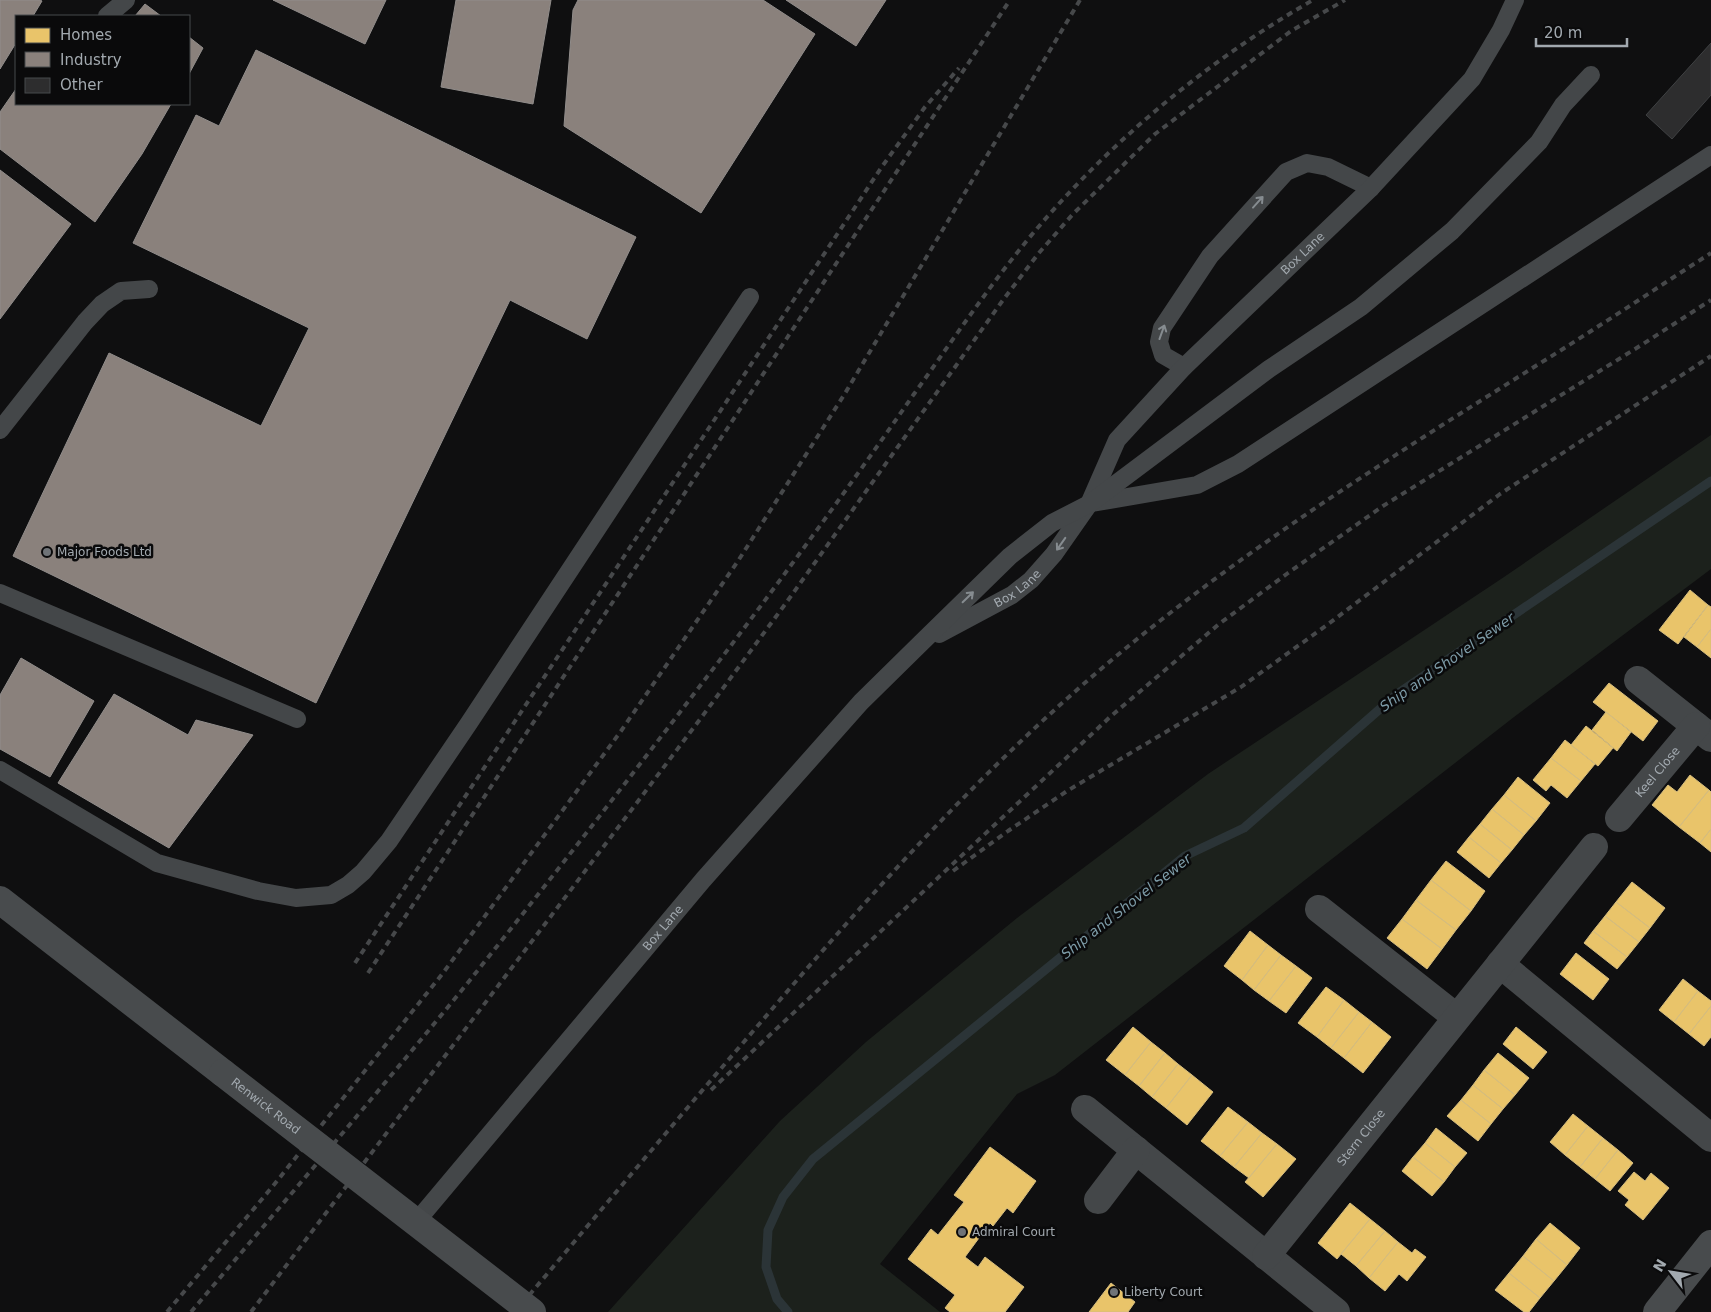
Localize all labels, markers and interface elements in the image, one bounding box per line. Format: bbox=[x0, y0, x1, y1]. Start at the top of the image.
legend bbox=[15, 15, 190, 105]
scale bar bbox=[1536, 15, 1627, 47]
text: 20 m bbox=[1544, 24, 1582, 42]
text: Homes bbox=[60, 26, 112, 44]
text: Industry bbox=[60, 51, 122, 69]
text: Other bbox=[60, 76, 103, 94]
one-way arrow bbox=[1253, 196, 1264, 209]
street label: Box Lane bbox=[1278, 229, 1327, 278]
one-way arrow bbox=[1158, 325, 1167, 340]
one-way arrow bbox=[1056, 537, 1066, 551]
place label: Major Foods Ltd bbox=[57, 545, 152, 559]
marker: Major Foods Ltd bbox=[41, 546, 53, 558]
street label: Box Lane bbox=[992, 567, 1044, 610]
one-way arrow bbox=[962, 591, 974, 603]
water label: Ship and Shovel Sewer bbox=[1377, 609, 1518, 715]
street label: Keel Close bbox=[1632, 744, 1683, 800]
water label: Ship and Shovel Sewer bbox=[1058, 849, 1195, 962]
street label: Box Lane bbox=[640, 902, 686, 953]
street label: Renwick Road bbox=[228, 1075, 303, 1137]
street label: Stern Close bbox=[1334, 1106, 1388, 1169]
place label: Admiral Court bbox=[972, 1225, 1055, 1239]
marker: Admiral Court bbox=[956, 1226, 968, 1238]
north arrow bbox=[1646, 1247, 1696, 1297]
text: N bbox=[1650, 1256, 1670, 1274]
place label: Liberty Court bbox=[1124, 1285, 1203, 1299]
marker: Liberty Court bbox=[1108, 1286, 1120, 1298]

